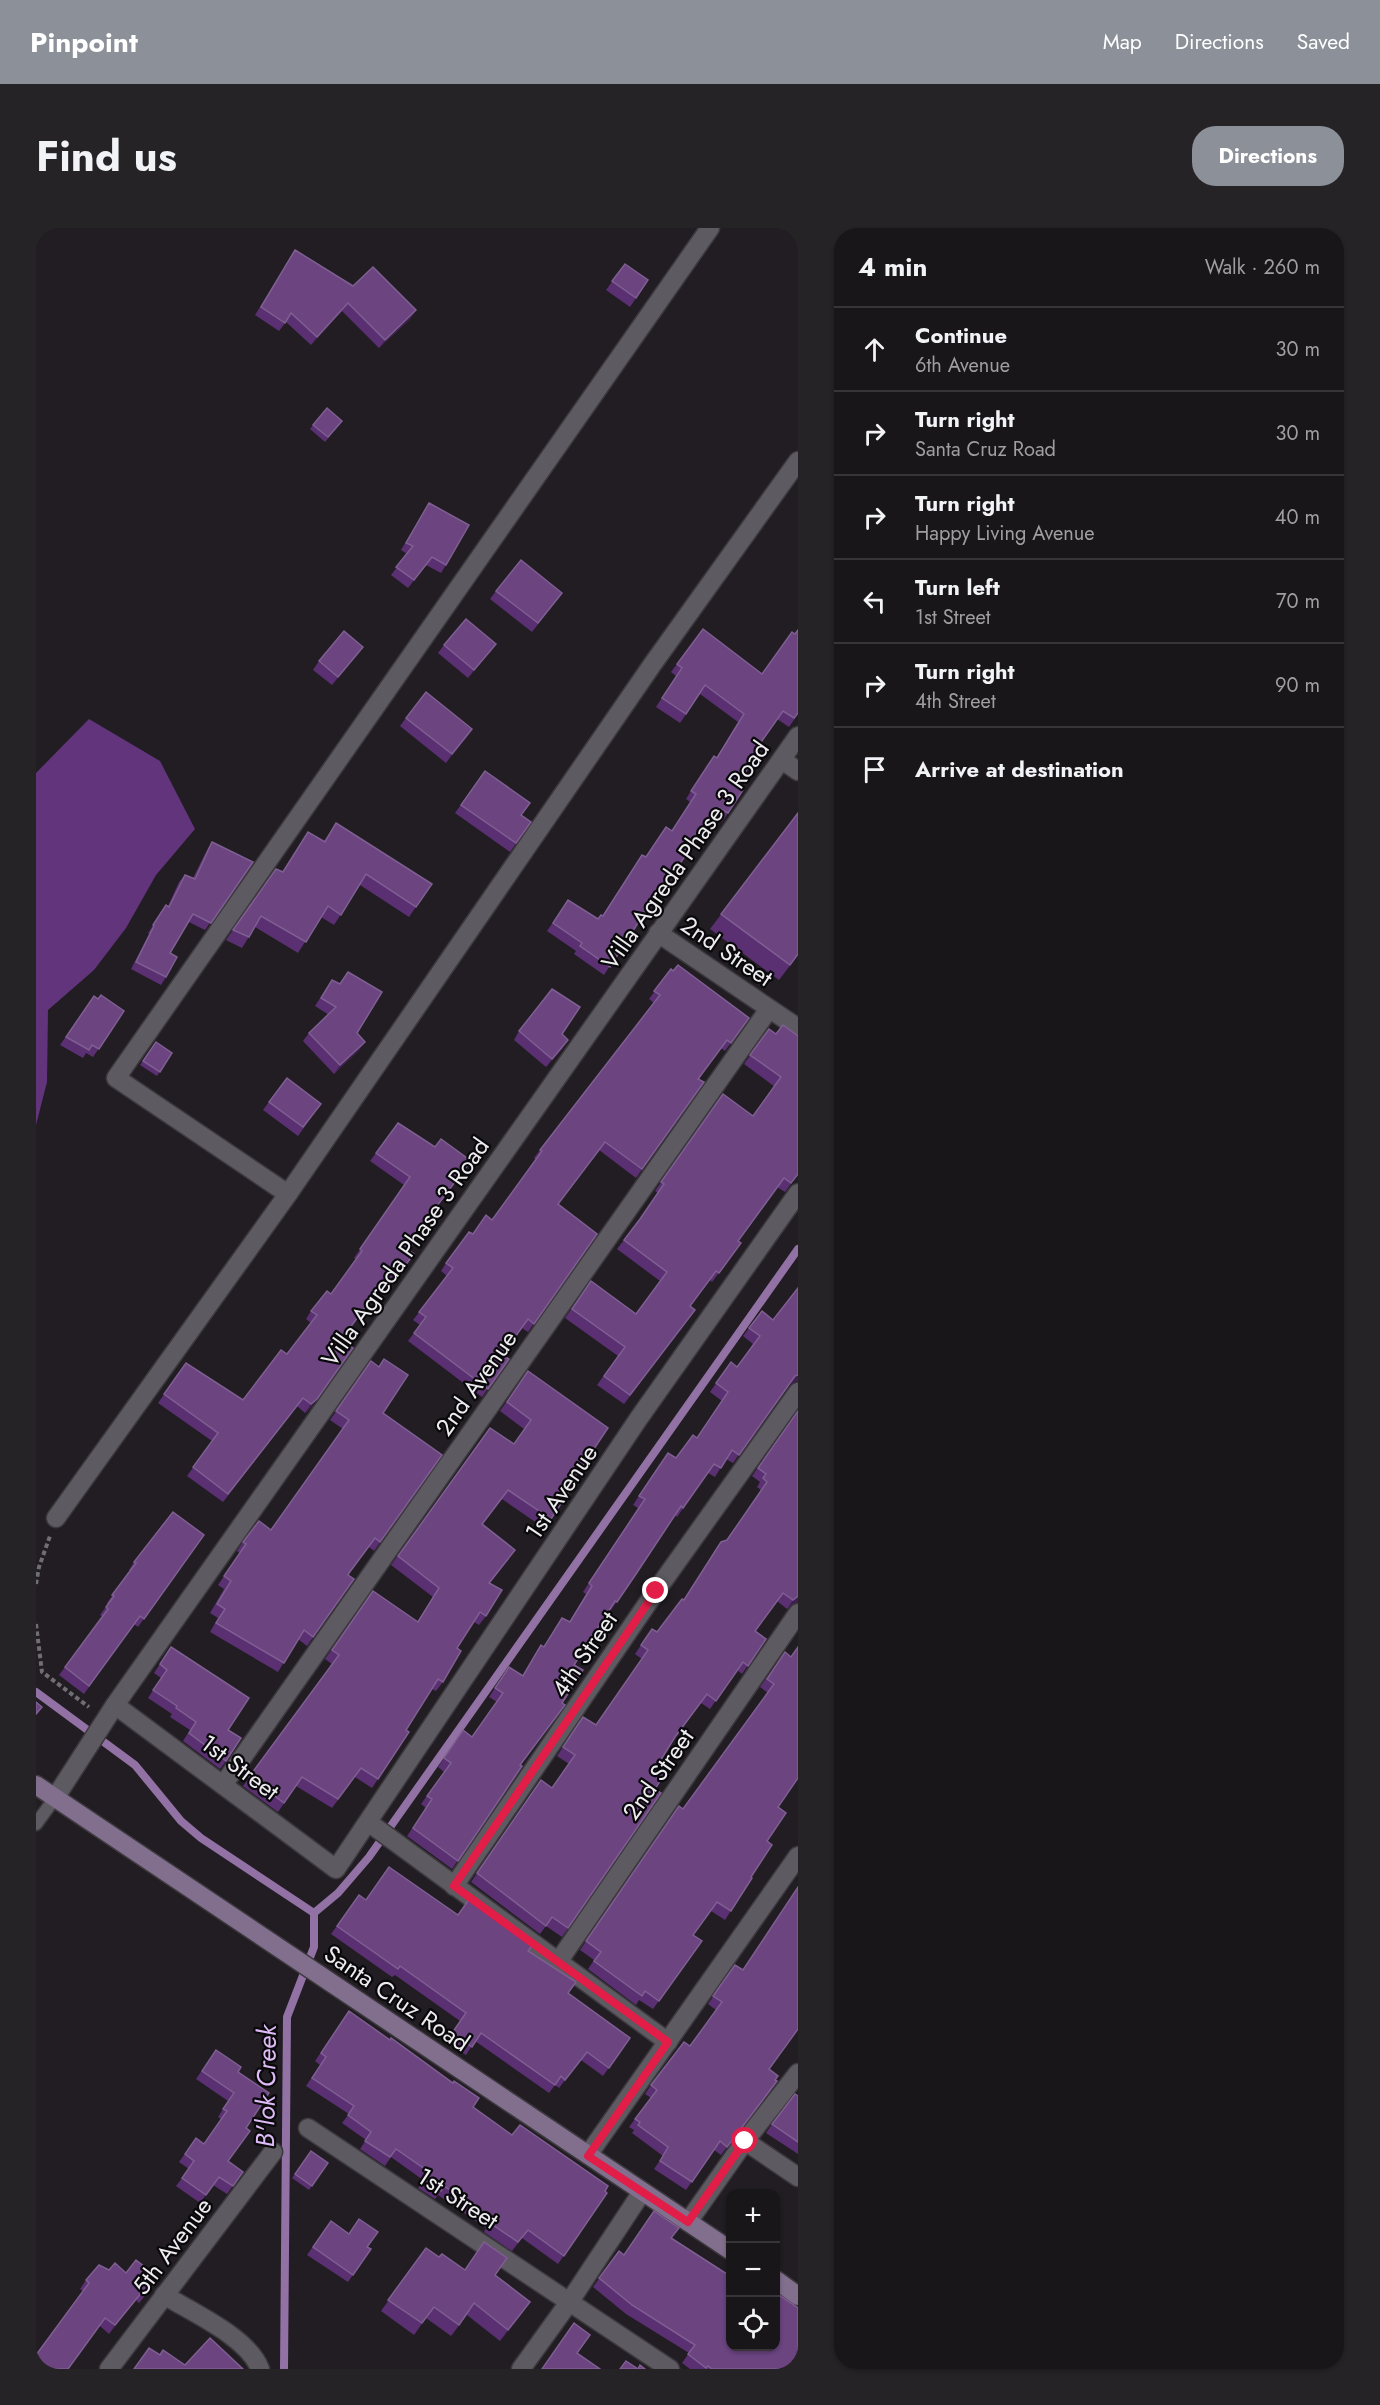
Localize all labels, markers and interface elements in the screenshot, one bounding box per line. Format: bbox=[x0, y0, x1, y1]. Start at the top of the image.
text: Pinpoint bbox=[30, 22, 138, 63]
text: Map bbox=[1103, 27, 1142, 57]
text: Directions bbox=[1175, 27, 1264, 57]
text: Saved bbox=[1297, 27, 1350, 57]
text: Find us bbox=[36, 126, 177, 187]
button: Directions bbox=[1192, 126, 1344, 186]
text: 4 min bbox=[858, 248, 927, 286]
text: Walk · 260 m bbox=[1205, 253, 1320, 282]
text: Continue bbox=[915, 319, 1007, 351]
icon: ahead bbox=[858, 333, 891, 366]
text: 30 m bbox=[1275, 335, 1320, 364]
text: 6th Avenue bbox=[915, 351, 1010, 380]
text: Turn right bbox=[915, 403, 1015, 435]
icon: right bbox=[858, 417, 891, 450]
text: 30 m bbox=[1275, 419, 1320, 448]
text: Santa Cruz Road bbox=[915, 435, 1056, 464]
text: Turn right bbox=[915, 487, 1015, 519]
icon: right bbox=[858, 501, 891, 534]
text: 40 m bbox=[1275, 503, 1320, 532]
text: Happy Living Avenue bbox=[915, 519, 1095, 548]
text: Turn left bbox=[915, 571, 1000, 603]
icon: left bbox=[858, 585, 891, 618]
text: 70 m bbox=[1276, 587, 1320, 616]
text: 1st Street bbox=[915, 603, 991, 632]
text: Turn right bbox=[915, 655, 1015, 687]
icon: right bbox=[858, 669, 891, 702]
text: 90 m bbox=[1275, 671, 1320, 700]
text: 4th Street bbox=[915, 687, 996, 716]
street label: Villa Agreda Phase 3 Road bbox=[592, 733, 778, 977]
icon: arrive bbox=[858, 753, 891, 786]
text: Arrive at destination bbox=[915, 753, 1124, 785]
street label: 2nd Street bbox=[674, 907, 780, 995]
street label: Villa Agreda Phase 3 Road bbox=[312, 1130, 498, 1374]
street label: 2nd Avenue bbox=[427, 1323, 525, 1443]
street label: 1st Avenue bbox=[516, 1437, 606, 1547]
route end bbox=[642, 1577, 668, 1603]
street label: 4th Street bbox=[542, 1604, 626, 1704]
street label: 2nd Street bbox=[614, 1721, 702, 1827]
street label: 1st Street bbox=[193, 1726, 287, 1808]
street label: Santa Cruz Road bbox=[317, 1936, 477, 2060]
water label: B'lok Creek bbox=[246, 2023, 286, 2148]
route start bbox=[731, 2127, 757, 2153]
street label: 1st Street bbox=[410, 2159, 506, 2238]
map controls bbox=[726, 2189, 780, 2351]
button: + bbox=[726, 2189, 780, 2243]
street label: 5th Avenue bbox=[124, 2190, 220, 2302]
button: − bbox=[726, 2243, 780, 2297]
button: locate bbox=[726, 2297, 780, 2351]

